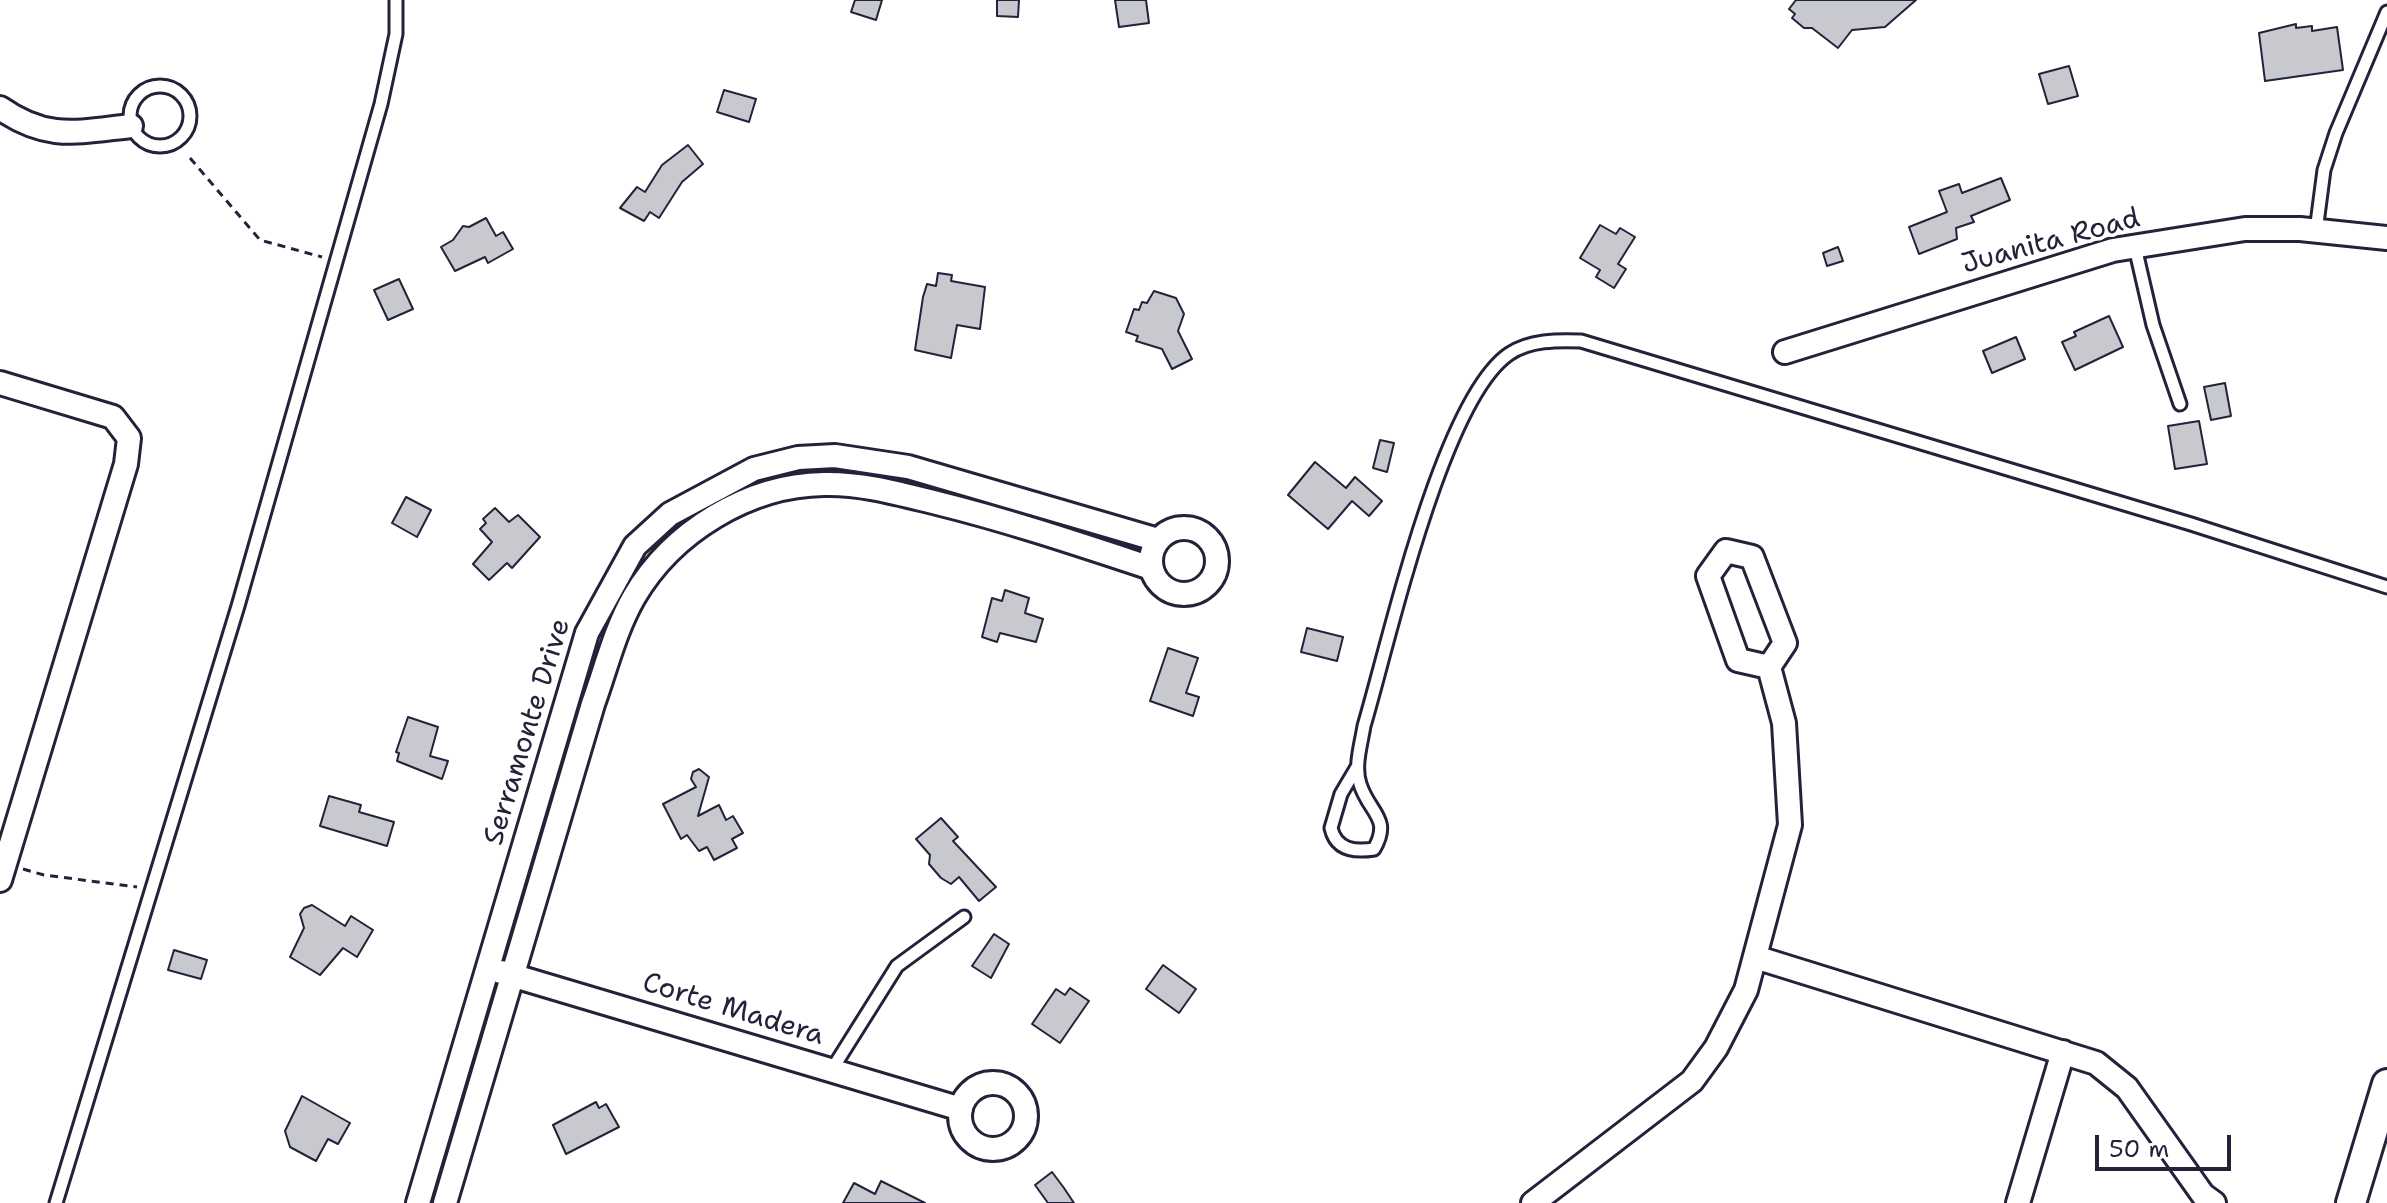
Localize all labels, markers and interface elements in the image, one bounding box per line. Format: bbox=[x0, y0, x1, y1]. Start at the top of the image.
street label: Juanita Road bbox=[1958, 202, 2144, 282]
street label: Serramonte Drive bbox=[478, 615, 578, 849]
street label: Corte Madera bbox=[638, 966, 828, 1054]
scale bar bbox=[2099, 1119, 2235, 1169]
text: 50 m bbox=[2109, 1133, 2169, 1165]

